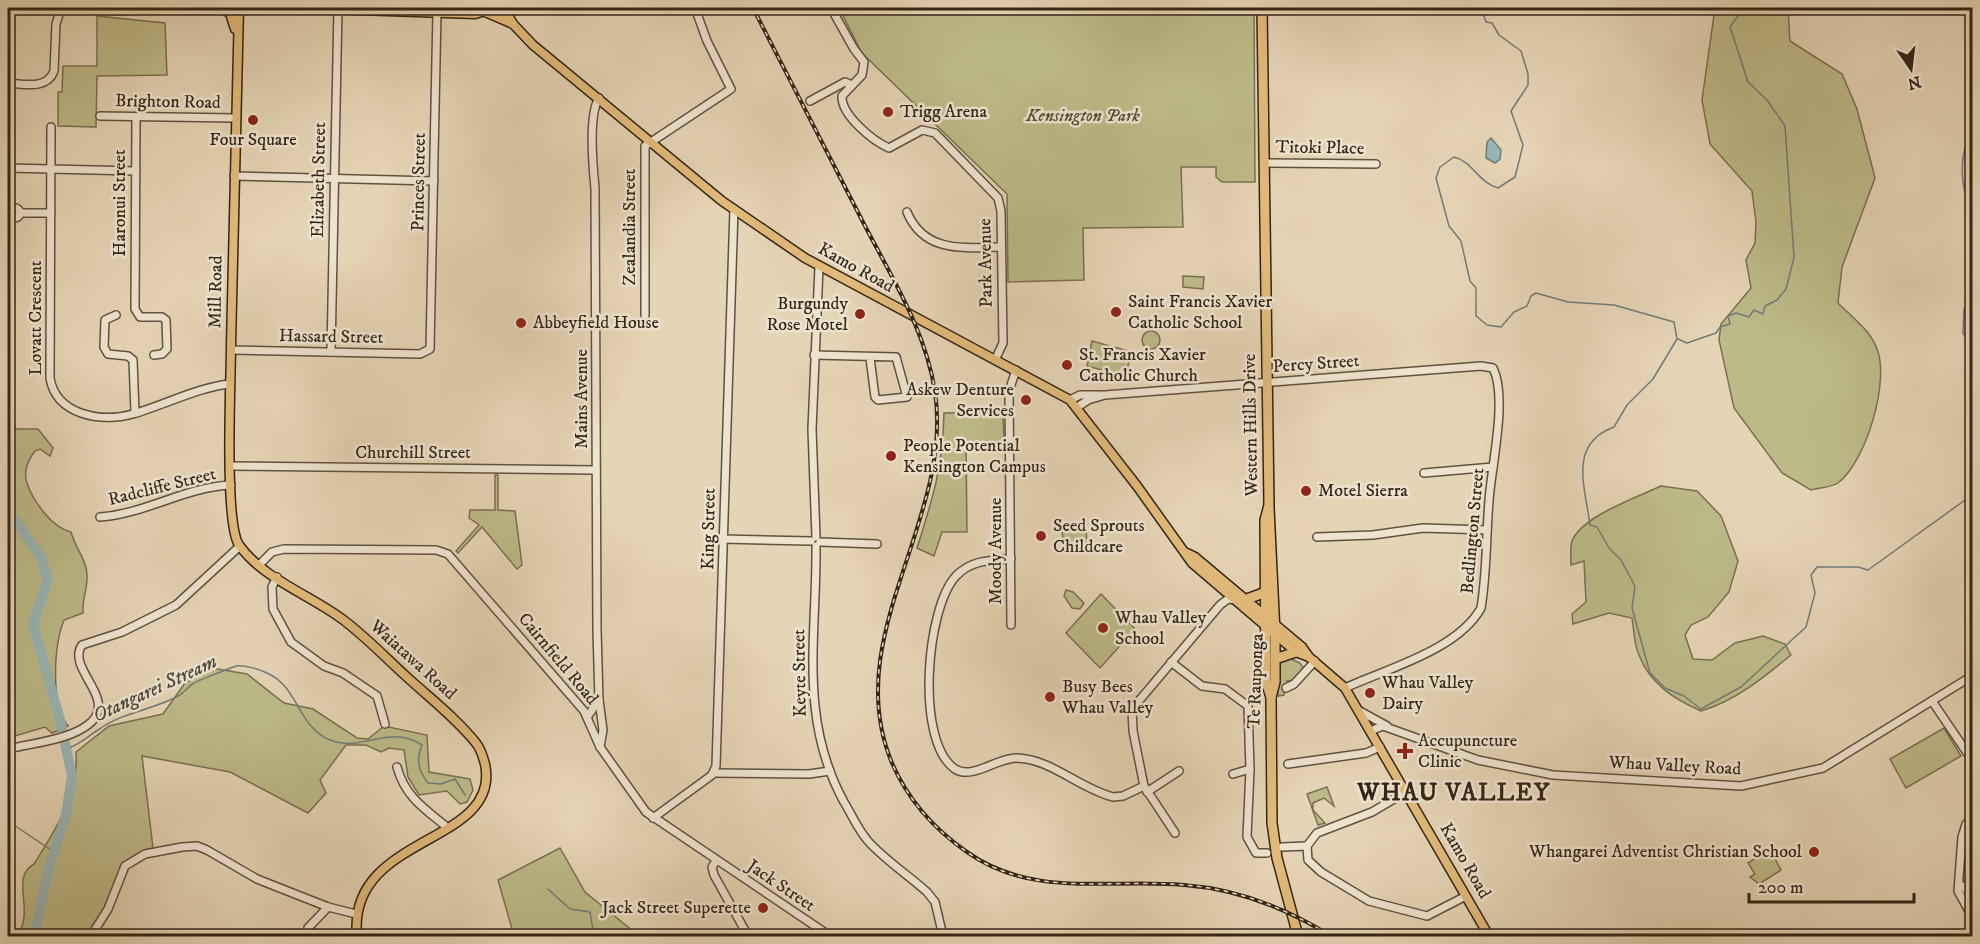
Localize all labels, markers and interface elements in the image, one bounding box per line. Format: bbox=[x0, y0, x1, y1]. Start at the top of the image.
north arrow bbox=[1881, 39, 1941, 99]
text: N bbox=[1906, 71, 1923, 94]
street label: Brighton Road bbox=[115, 90, 221, 114]
place label: Trigg Arena bbox=[900, 101, 988, 123]
marker: Trigg Arena bbox=[881, 105, 895, 119]
park label: Kensington Park bbox=[1025, 105, 1140, 127]
marker: Four Square bbox=[246, 113, 260, 127]
street label: Elizabeth Street bbox=[307, 122, 331, 238]
place label: Four Square bbox=[209, 129, 297, 151]
street label: Princes Street bbox=[407, 132, 431, 232]
street label: Titoki Place bbox=[1276, 136, 1364, 160]
street label: Haronui Street bbox=[109, 149, 131, 257]
street label: Zealandia Street bbox=[619, 168, 641, 285]
street label: Park Avenue bbox=[974, 218, 998, 308]
street label: Kamo Road bbox=[814, 238, 898, 298]
street label: Mill Road bbox=[204, 255, 228, 329]
street label: Lovatt Crescent bbox=[25, 260, 47, 376]
place label: Saint Francis Xavier Catholic School bbox=[1128, 291, 1272, 334]
place label: Burgundy Rose Motel bbox=[766, 293, 849, 336]
marker: Saint Francis Xavier Catholic School bbox=[1109, 305, 1123, 319]
marker: Burgundy Rose Motel bbox=[853, 307, 867, 321]
place label: Abbeyfield House bbox=[533, 312, 659, 334]
marker: Abbeyfield House bbox=[514, 316, 528, 330]
street label: Hassard Street bbox=[279, 325, 384, 349]
place label: St. Francis Xavier Catholic Church bbox=[1079, 344, 1206, 387]
street label: Mains Avenue bbox=[571, 349, 593, 449]
street label: Percy Street bbox=[1272, 350, 1360, 378]
street label: Western Hills Drive bbox=[1239, 353, 1263, 498]
marker: St. Francis Xavier Catholic Church bbox=[1060, 358, 1074, 372]
place label: Askew Denture Services bbox=[906, 379, 1014, 422]
marker: Askew Denture Services bbox=[1019, 393, 1033, 407]
place label: People Potential Kensington Campus bbox=[903, 435, 1046, 478]
street label: Churchill Street bbox=[355, 442, 471, 464]
marker: People Potential Kensington Campus bbox=[884, 449, 898, 463]
street label: Radcliffe Street bbox=[106, 463, 218, 511]
street label: Bedlington Street bbox=[1457, 467, 1489, 595]
place label: Motel Sierra bbox=[1318, 480, 1408, 502]
marker: Motel Sierra bbox=[1299, 484, 1313, 498]
street label: King Street bbox=[697, 488, 721, 570]
street label: Moody Avenue bbox=[985, 498, 1007, 604]
place label: Seed Sprouts Childcare bbox=[1053, 515, 1145, 558]
marker: Seed Sprouts Childcare bbox=[1034, 529, 1048, 543]
place label: Whau Valley School bbox=[1114, 607, 1207, 650]
street label: Cairnfield Road bbox=[513, 608, 603, 710]
street label: Waiatawa Road bbox=[364, 615, 461, 705]
marker: Whau Valley School bbox=[1096, 621, 1110, 635]
street label: Keyte Street bbox=[788, 629, 812, 717]
street label: Te Rauponga bbox=[1243, 633, 1269, 729]
water label: Otangarei Stream bbox=[89, 649, 221, 729]
place label: Whau Valley Dairy bbox=[1381, 672, 1474, 715]
place label: Busy Bees Whau Valley bbox=[1061, 676, 1154, 719]
marker: Whau Valley Dairy bbox=[1363, 686, 1377, 700]
marker: Busy Bees Whau Valley bbox=[1043, 690, 1057, 704]
place label: Accupuncture Clinic bbox=[1418, 730, 1517, 773]
marker: Accupuncture Clinic bbox=[1396, 742, 1414, 760]
street label: Whau Valley Road bbox=[1607, 751, 1742, 780]
district label: WHAU VALLEY bbox=[1356, 778, 1551, 808]
street label: Kamo Road bbox=[1435, 819, 1495, 903]
place label: Whangarei Adventist Christian School bbox=[1528, 841, 1803, 863]
marker: Whangarei Adventist Christian School bbox=[1807, 845, 1821, 859]
street label: Jack Street bbox=[741, 854, 819, 917]
scale bar bbox=[1749, 866, 1914, 904]
text: 200 m bbox=[1758, 877, 1804, 899]
place label: Jack Street Superette bbox=[600, 897, 751, 919]
marker: Jack Street Superette bbox=[756, 901, 770, 915]

